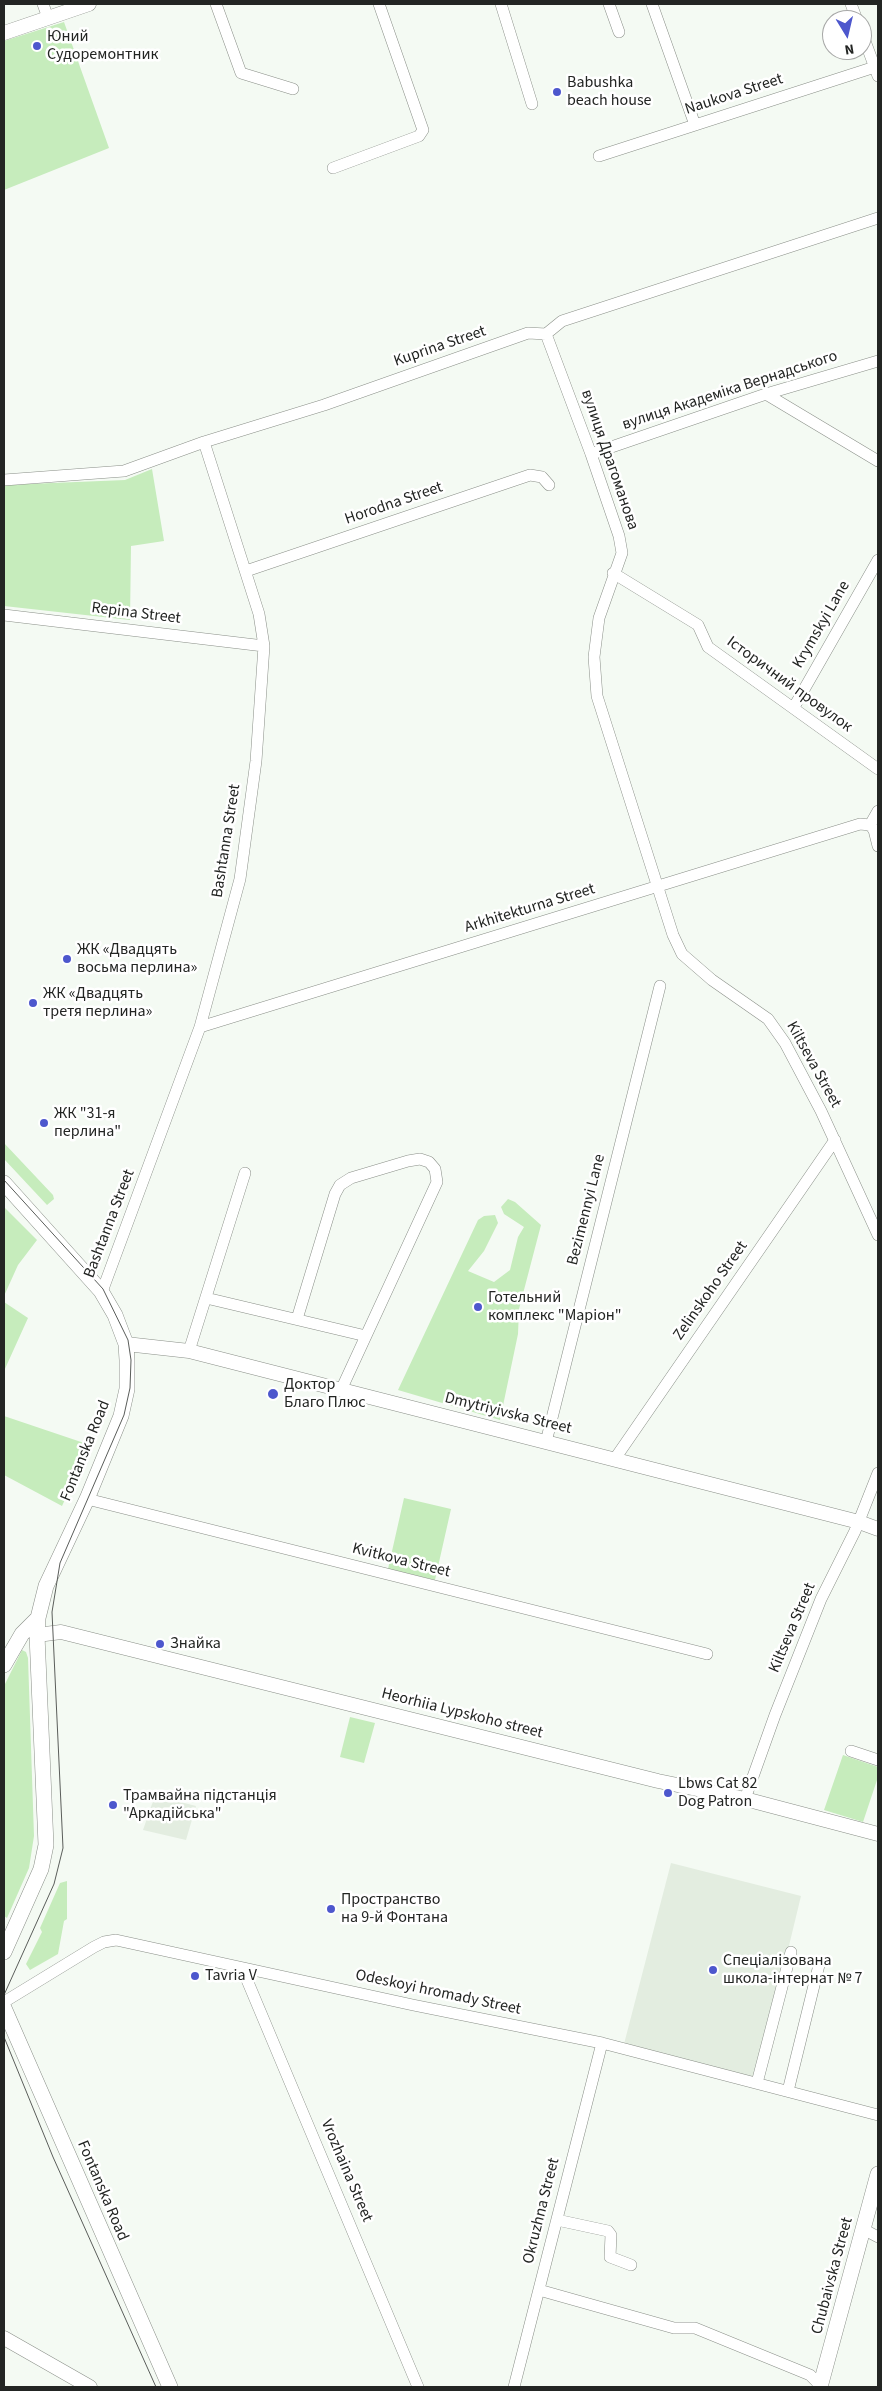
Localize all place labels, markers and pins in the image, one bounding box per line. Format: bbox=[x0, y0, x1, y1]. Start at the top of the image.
place label: Юний Судоремонтник bbox=[47, 27, 158, 65]
marker: Юний Судоремонтник bbox=[31, 40, 43, 52]
place label: Babushka beach house bbox=[567, 73, 652, 111]
marker: Babushka beach house bbox=[551, 86, 563, 98]
place label: ЖК «Двадцять восьма перлина» bbox=[77, 940, 197, 978]
marker: ЖК «Двадцять восьма перлина» bbox=[61, 953, 73, 965]
place label: ЖК «Двадцять третя перлина» bbox=[43, 984, 152, 1022]
marker: ЖК «Двадцять третя перлина» bbox=[27, 997, 39, 1009]
place label: ЖК "31-я перлина" bbox=[54, 1104, 121, 1142]
marker: ЖК "31-я перлина" bbox=[38, 1117, 50, 1129]
place label: Готельний комплекс "Маріон" bbox=[488, 1288, 622, 1326]
marker: Готельний комплекс "Маріон" bbox=[472, 1301, 484, 1313]
place label: Доктор Благо Плюс bbox=[284, 1375, 366, 1413]
marker: Доктор Благо Плюс bbox=[266, 1387, 280, 1401]
place label: Знайка bbox=[170, 1634, 221, 1654]
marker: Знайка bbox=[154, 1638, 166, 1650]
place label: Lbws Cat 82 Dog Patron bbox=[678, 1774, 757, 1812]
place label: Трамвайна підстанція "Аркадійська" bbox=[123, 1786, 277, 1824]
marker: Lbws Cat 82 Dog Patron bbox=[662, 1787, 674, 1799]
marker: Трамвайна підстанція "Аркадійська" bbox=[107, 1799, 119, 1811]
place label: Пространство на 9-й Фонтана bbox=[341, 1890, 448, 1928]
marker: Пространство на 9-й Фонтана bbox=[325, 1903, 337, 1915]
place label: Спеціалізована школа-інтернат № 7 bbox=[723, 1951, 863, 1989]
marker: Спеціалізована школа-інтернат № 7 bbox=[707, 1964, 719, 1976]
place label: Tavria V bbox=[205, 1966, 257, 1986]
marker: Tavria V bbox=[189, 1970, 201, 1982]

